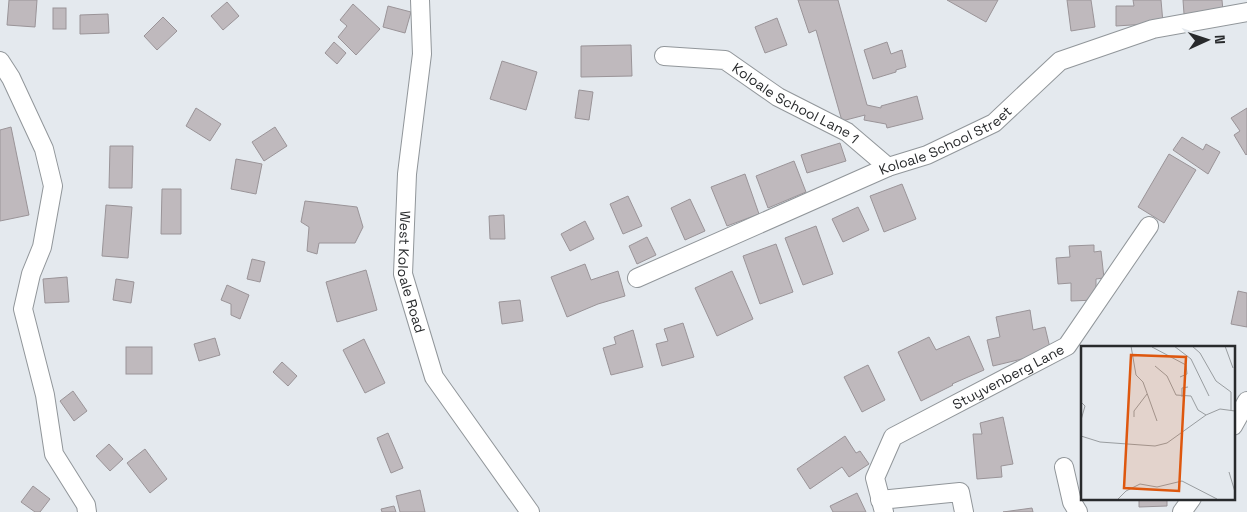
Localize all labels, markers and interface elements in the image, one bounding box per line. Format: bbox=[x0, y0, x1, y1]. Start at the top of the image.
north arrow bbox=[1182, 15, 1232, 65]
text: N bbox=[1211, 34, 1229, 44]
street label: Koloale School Lane 1 bbox=[729, 59, 863, 147]
street label: Koloale School Street bbox=[876, 102, 1016, 179]
street label: West Koloale Road bbox=[394, 210, 429, 335]
street label: Stuyvenberg Lane bbox=[949, 340, 1067, 413]
inset map bbox=[1081, 346, 1234, 500]

